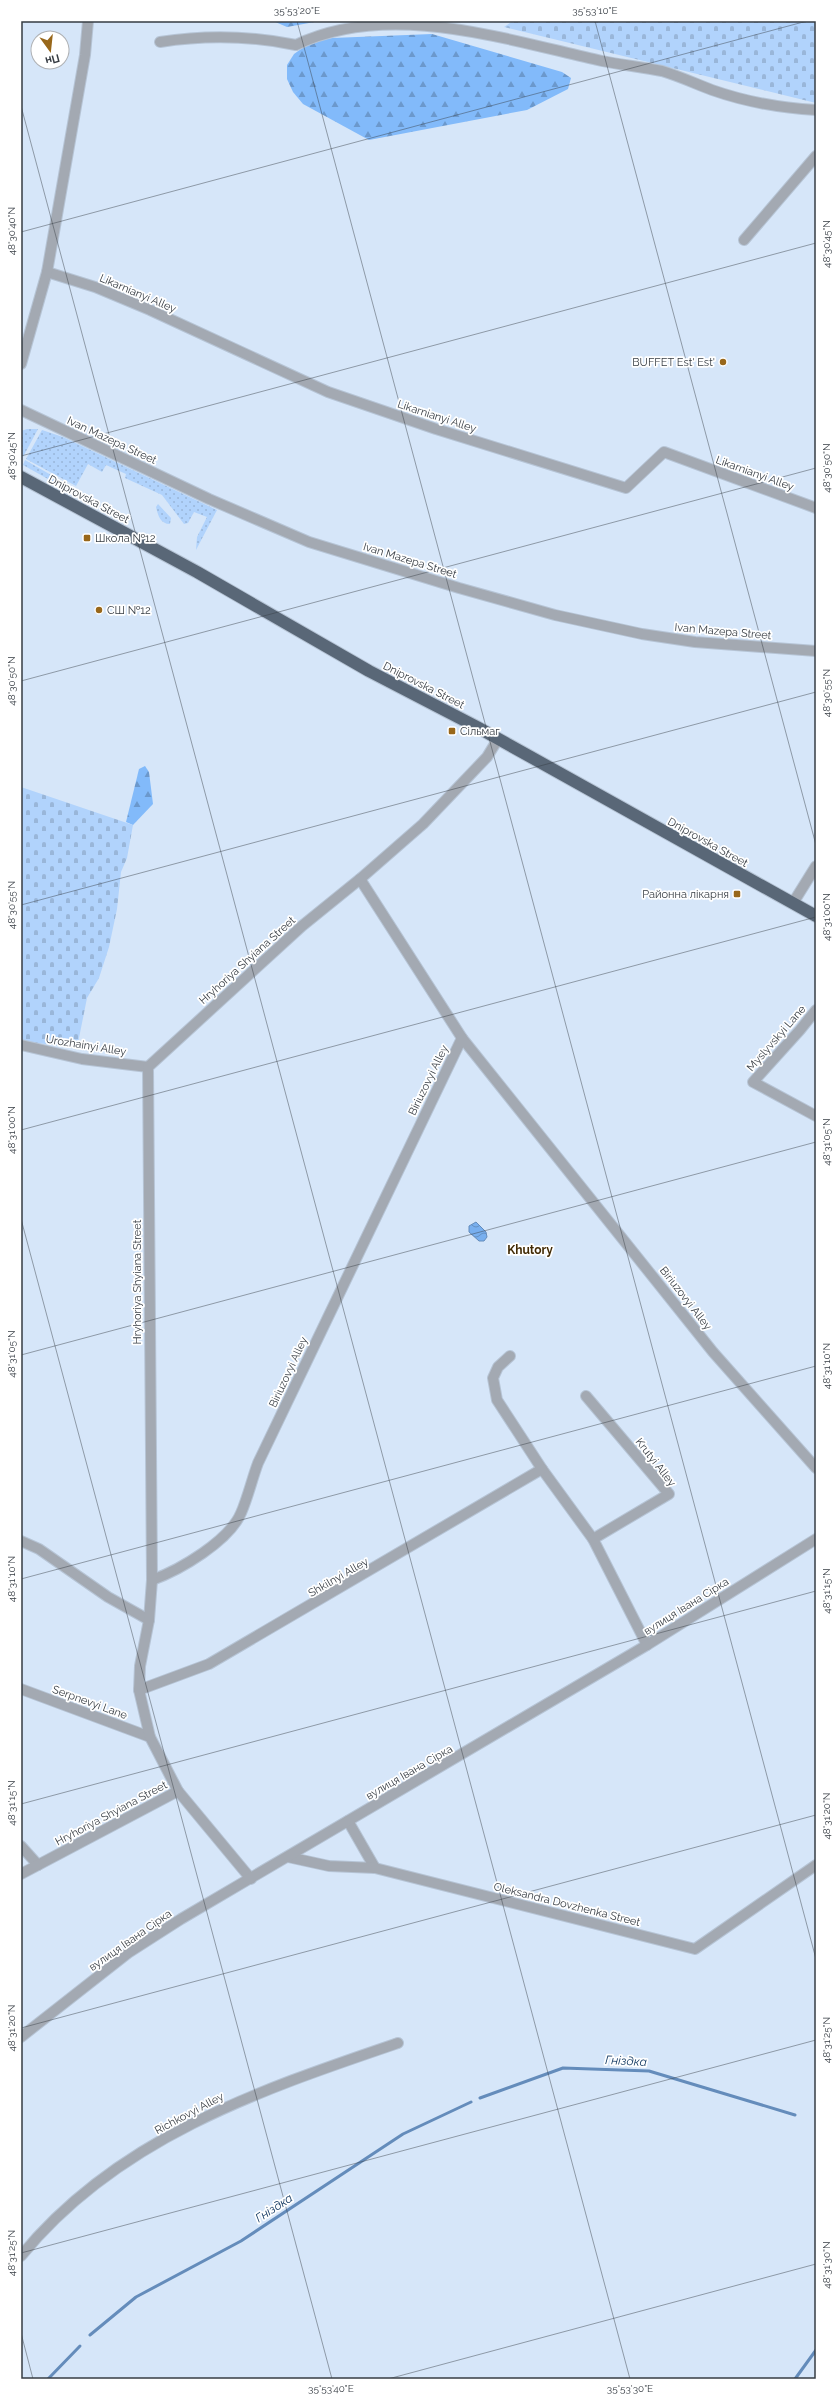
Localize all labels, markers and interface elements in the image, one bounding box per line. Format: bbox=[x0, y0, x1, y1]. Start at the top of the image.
text: 35°53'20"E bbox=[274, 5, 320, 16]
text: 35°53'10"E bbox=[572, 5, 618, 16]
north arrow bbox=[30, 30, 70, 70]
text: Пн bbox=[44, 51, 61, 67]
text: 48°30'40"N bbox=[6, 207, 17, 255]
text: 48°30'45"N bbox=[821, 220, 832, 268]
street label: Likarnianyi Alley bbox=[97, 271, 178, 315]
place label: BUFFET Est' Est' bbox=[632, 356, 715, 369]
marker: BUFFET Est' Est' bbox=[718, 357, 728, 367]
street label: Likarnianyi Alley bbox=[396, 398, 478, 435]
street label: Ivan Mazepa Street bbox=[65, 414, 159, 467]
text: 48°30'45"N bbox=[6, 432, 17, 480]
text: 48°30'50"N bbox=[821, 443, 832, 493]
street label: Likarnianyi Alley bbox=[714, 453, 796, 494]
street label: Dniprovska Street bbox=[46, 473, 132, 526]
place label: Школа №12 bbox=[95, 532, 156, 545]
marker: Школа №12 bbox=[82, 533, 92, 543]
street label: Ivan Mazepa Street bbox=[362, 540, 458, 581]
place label: СШ №12 bbox=[107, 604, 151, 617]
marker: СШ №12 bbox=[94, 605, 104, 615]
street label: Ivan Mazepa Street bbox=[674, 621, 772, 642]
text: 48°30'50"N bbox=[6, 656, 17, 706]
street label: Dniprovska Street bbox=[381, 659, 467, 712]
text: 48°30'55"N bbox=[821, 669, 832, 717]
place label: Сільмаг bbox=[460, 725, 500, 738]
marker: Сільмаг bbox=[447, 726, 457, 736]
street label: Dniprovska Street bbox=[665, 815, 750, 870]
text: 48°30'55"N bbox=[6, 881, 17, 929]
place label: Районна лікарня bbox=[642, 888, 729, 901]
marker: Районна лікарня bbox=[732, 889, 742, 899]
text: 48°31'00"N bbox=[821, 893, 832, 941]
street label: Hryhoriya Shyiana Street bbox=[197, 914, 298, 1007]
street label: Myslyvskyi Lane bbox=[744, 1002, 809, 1074]
street label: Urozhainyi Alley bbox=[45, 1033, 127, 1058]
street label: Biriuzovyi Alley bbox=[406, 1043, 451, 1117]
text: 48°31'00"N bbox=[6, 1106, 17, 1154]
text: 48°31'05"N bbox=[821, 1118, 832, 1166]
street label: Hryhoriya Shyiana Street bbox=[131, 1219, 144, 1344]
district label: Khutory bbox=[507, 1243, 553, 1257]
street label: Biriuzovyi Alley bbox=[657, 1264, 714, 1332]
text: 48°31'05"N bbox=[6, 1330, 17, 1378]
street label: Biriuzovyi Alley bbox=[266, 1335, 311, 1410]
text: 48°31'10"N bbox=[821, 1343, 832, 1389]
street label: Krutyi Alley bbox=[633, 1436, 678, 1489]
street label: Shkilnyi Alley bbox=[306, 1555, 371, 1600]
text: 48°31'10"N bbox=[6, 1556, 17, 1602]
text: 48°31'15"N bbox=[821, 1568, 832, 1614]
street label: вулиця Івана Сірка bbox=[641, 1575, 731, 1638]
street label: Serpnevyi Lane bbox=[51, 1683, 130, 1722]
street label: вулиця Івана Сірка bbox=[364, 1742, 455, 1803]
street label: Hryhoriya Shyiana Street bbox=[53, 1778, 170, 1848]
text: 48°31'15"N bbox=[6, 1780, 17, 1826]
text: 48°31'20"N bbox=[821, 1792, 832, 1840]
street label: Oleksandra Dovzhenka Street bbox=[492, 1880, 642, 1929]
street label: вулиця Івана Сірка bbox=[87, 1907, 174, 1974]
text: 48°31'20"N bbox=[6, 2004, 17, 2052]
text: 48°31'25"N bbox=[821, 2017, 832, 2063]
water label: Гніздка bbox=[605, 2053, 647, 2069]
street label: Richkovyi Alley bbox=[153, 2090, 226, 2137]
water label: Гніздка bbox=[253, 2191, 295, 2225]
text: 48°31'25"N bbox=[6, 2230, 17, 2276]
text: 48°31'30"N bbox=[821, 2241, 832, 2289]
text: 35°53'40"E bbox=[308, 2383, 354, 2394]
text: 35°53'30"E bbox=[607, 2383, 653, 2394]

